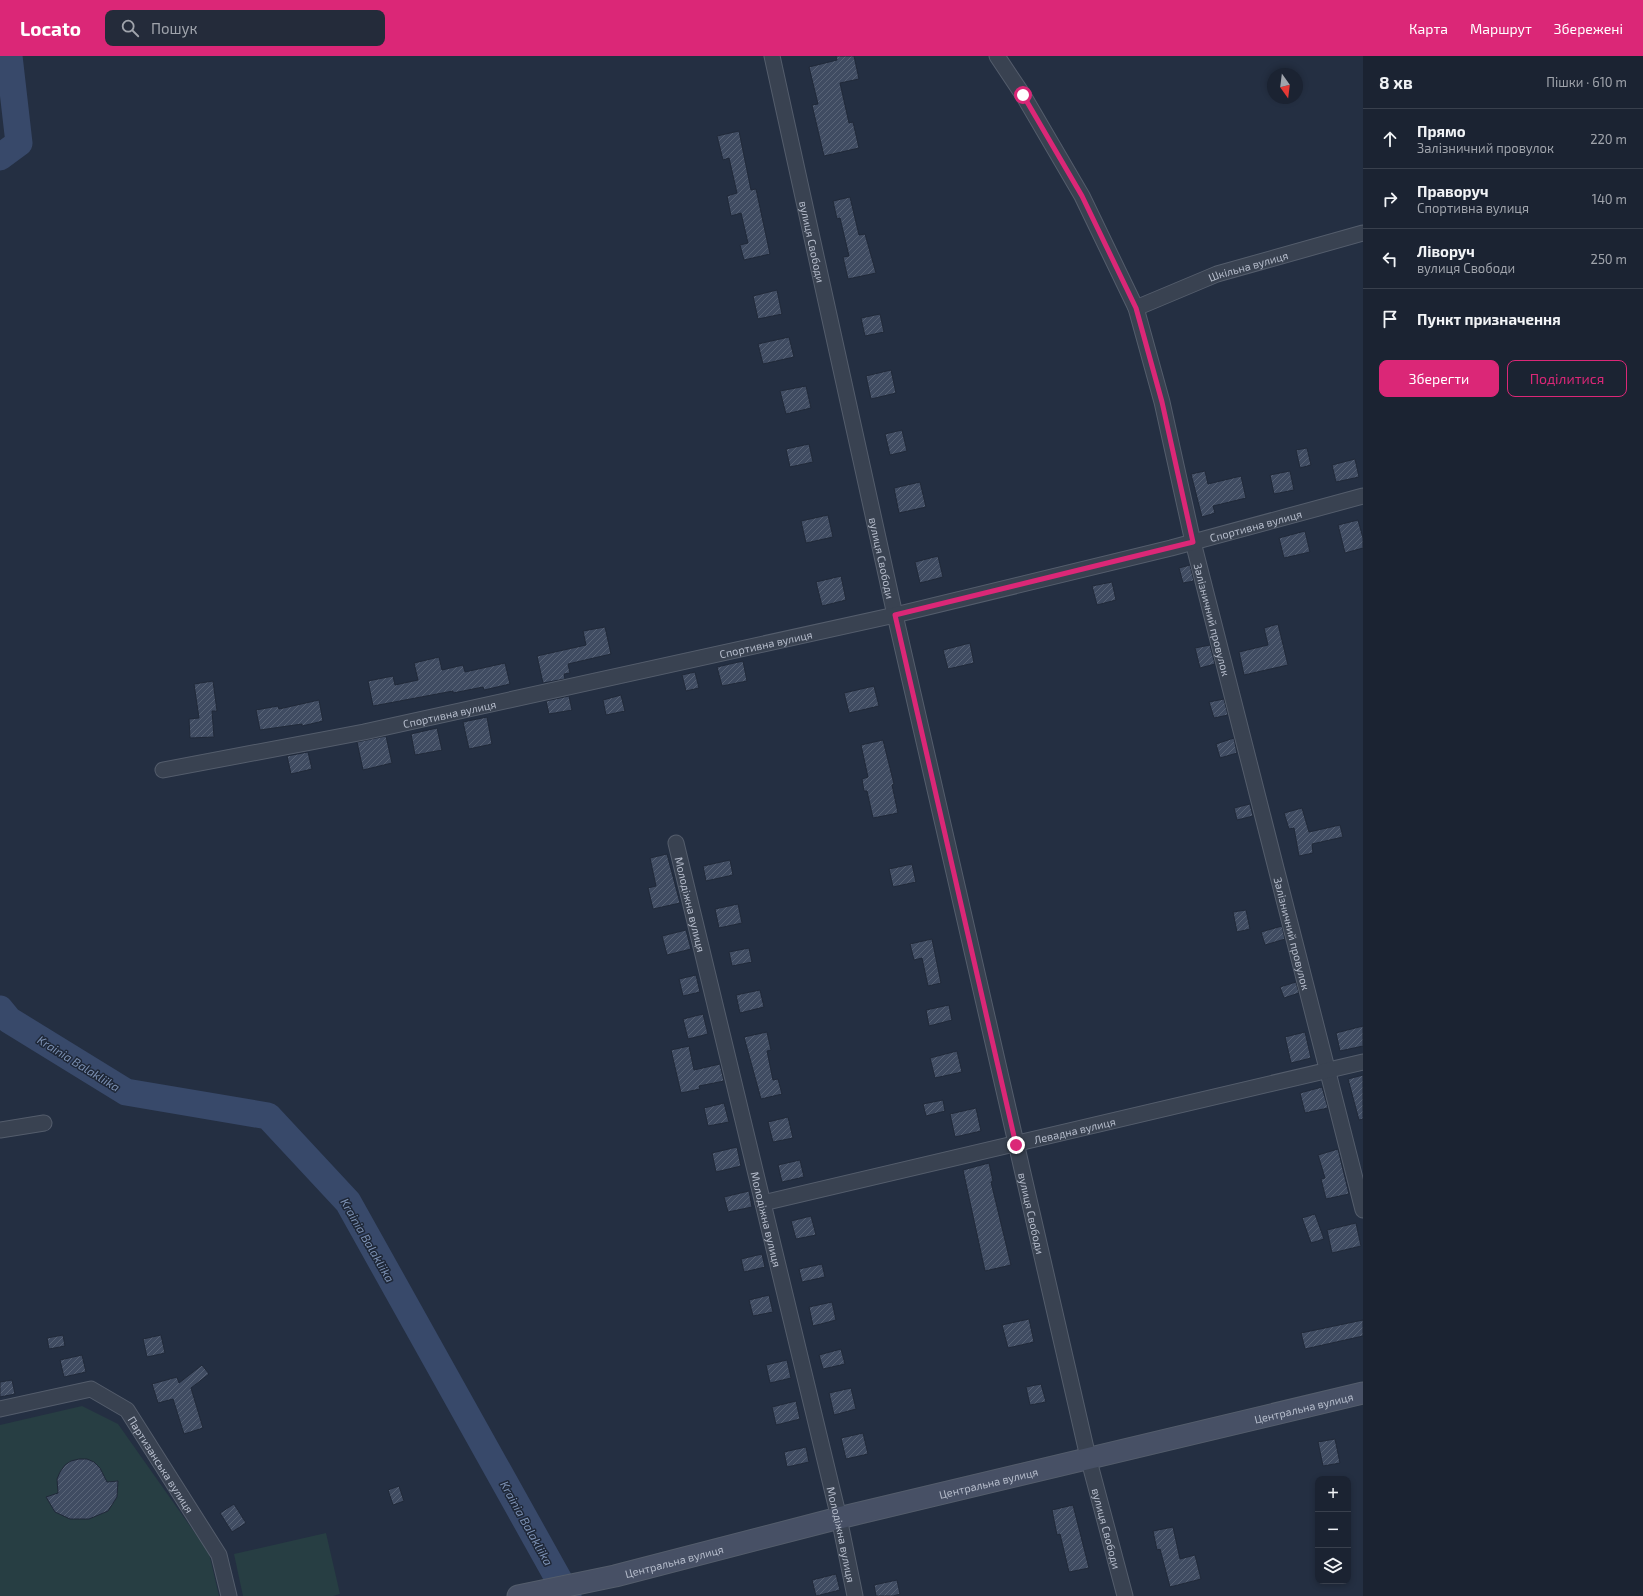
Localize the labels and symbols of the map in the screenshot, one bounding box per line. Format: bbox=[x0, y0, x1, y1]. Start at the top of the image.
north arrow bbox=[1267, 68, 1303, 104]
route start bbox=[1014, 86, 1032, 104]
street label: вулиця Свободи bbox=[798, 200, 828, 284]
street label: Шкільна вулиця bbox=[1206, 248, 1289, 283]
street label: Спортивна вулиця bbox=[1208, 506, 1303, 544]
street label: вулиця Свободи bbox=[867, 516, 898, 600]
street label: Залізничний провулок bbox=[1192, 562, 1233, 677]
street label: Спортивна вулиця bbox=[718, 627, 814, 660]
street label: Спортивна вулиця bbox=[402, 697, 497, 730]
street label: Молодіжна вулиця bbox=[673, 855, 709, 953]
street label: Залізничний провулок bbox=[1272, 876, 1313, 991]
water label: Krainia Balakliika bbox=[35, 1032, 123, 1094]
street label: Левадна вулиця bbox=[1032, 1114, 1117, 1146]
route end bbox=[1007, 1136, 1025, 1154]
street label: Молодіжна вулиця bbox=[749, 1170, 785, 1268]
street label: вулиця Свободи bbox=[1016, 1171, 1048, 1255]
water label: Krainia Balakliika bbox=[338, 1196, 398, 1285]
street label: Центральна вулиця bbox=[1253, 1389, 1354, 1425]
street label: Партизанська вулиця bbox=[126, 1413, 197, 1515]
street label: Центральна вулиця bbox=[938, 1464, 1039, 1500]
water label: Krainia Balakliika bbox=[498, 1478, 556, 1568]
street label: Молодіжна вулиця bbox=[825, 1485, 859, 1583]
street label: вулиця Свободи bbox=[1090, 1486, 1124, 1570]
street label: Центральна вулиця bbox=[623, 1542, 725, 1580]

